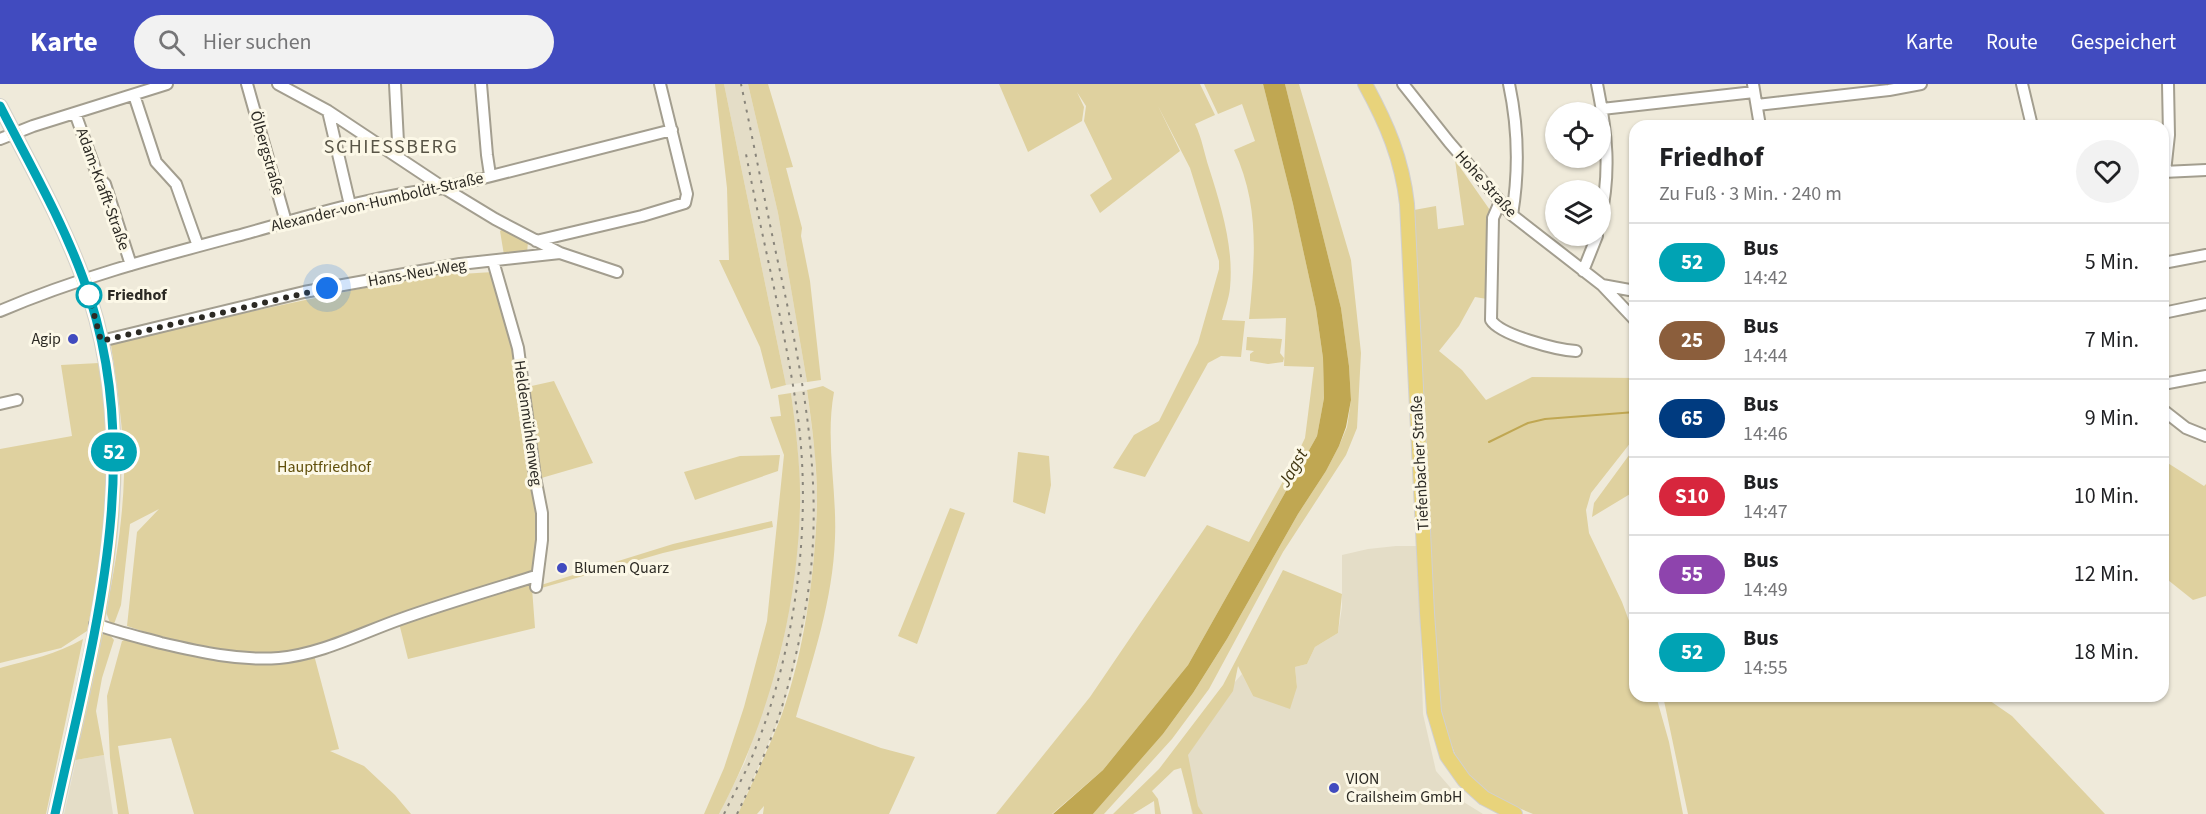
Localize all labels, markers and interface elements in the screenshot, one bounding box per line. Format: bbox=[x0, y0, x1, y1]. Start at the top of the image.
search box bbox=[134, 15, 554, 69]
text: Karte bbox=[30, 22, 98, 62]
icon: search bbox=[155, 26, 188, 59]
text: Hier suchen bbox=[203, 26, 312, 58]
text: Karte bbox=[1906, 27, 1953, 57]
text: Route bbox=[1986, 27, 2038, 57]
text: Gespeichert bbox=[2071, 27, 2176, 57]
map controls bbox=[1545, 102, 1611, 246]
button: locate bbox=[1545, 102, 1611, 168]
street label: Ölbergstraße bbox=[244, 108, 290, 198]
street label: Adam-Krafft-Straße bbox=[71, 125, 135, 253]
district label: SCHIESSBERG bbox=[324, 133, 458, 161]
text: Friedhof bbox=[1659, 137, 1763, 177]
button: heart bbox=[2076, 140, 2139, 203]
street label: Hohe Straße bbox=[1450, 146, 1522, 222]
street label: Alexander-von-Humboldt-Straße bbox=[269, 167, 486, 237]
button: layers bbox=[1545, 180, 1611, 246]
text: Zu Fuß · 3 Min. · 240 m bbox=[1659, 180, 1842, 208]
text: Bus bbox=[1743, 232, 1779, 264]
text: 5 Min. bbox=[2085, 246, 2139, 278]
text: 52 bbox=[1681, 247, 1703, 277]
street label: Hans-Neu-Weg bbox=[366, 254, 468, 292]
text: 14:42 bbox=[1743, 264, 1788, 292]
your location bbox=[312, 273, 342, 303]
marker: Friedhof bbox=[76, 282, 102, 308]
place label: Friedhof bbox=[107, 284, 167, 306]
text: Bus bbox=[1743, 310, 1779, 342]
text: 7 Min. bbox=[2085, 324, 2139, 356]
text: 25 bbox=[1681, 325, 1703, 355]
place label: Agip bbox=[31, 328, 61, 350]
marker: Agip bbox=[66, 332, 80, 346]
text: 14:44 bbox=[1743, 342, 1788, 370]
street label: Heldenmühlenweg bbox=[508, 359, 548, 487]
text: Bus bbox=[1743, 388, 1779, 420]
street label: Tiefenbacher Straße bbox=[1405, 395, 1435, 531]
text: 9 Min. bbox=[2085, 402, 2139, 434]
text: 65 bbox=[1681, 403, 1703, 433]
text: 14:46 bbox=[1743, 420, 1788, 448]
line badge: 52 bbox=[87, 432, 141, 472]
text: 52 bbox=[103, 437, 125, 467]
water label: Jagst bbox=[1272, 443, 1315, 493]
park label: Hauptfriedhof bbox=[277, 456, 372, 478]
text: Bus bbox=[1743, 466, 1779, 498]
text: 10 Min. bbox=[2074, 480, 2139, 512]
text: S10 bbox=[1675, 481, 1709, 511]
text: 14:47 bbox=[1743, 498, 1788, 526]
text: Bus bbox=[1743, 544, 1779, 576]
place label: Blumen Quarz bbox=[574, 557, 669, 579]
text: 12 Min. bbox=[2074, 558, 2139, 590]
text: 55 bbox=[1681, 559, 1703, 589]
marker: Blumen Quarz bbox=[555, 561, 569, 575]
text: 14:49 bbox=[1743, 576, 1788, 604]
text: Bus bbox=[1743, 622, 1779, 654]
text: 18 Min. bbox=[2074, 636, 2139, 668]
text: 52 bbox=[1681, 637, 1703, 667]
text: 14:55 bbox=[1743, 654, 1788, 682]
place label: VION Crailsheim GmbH bbox=[1346, 768, 1463, 808]
marker: VION Crailsheim GmbH bbox=[1327, 781, 1341, 795]

